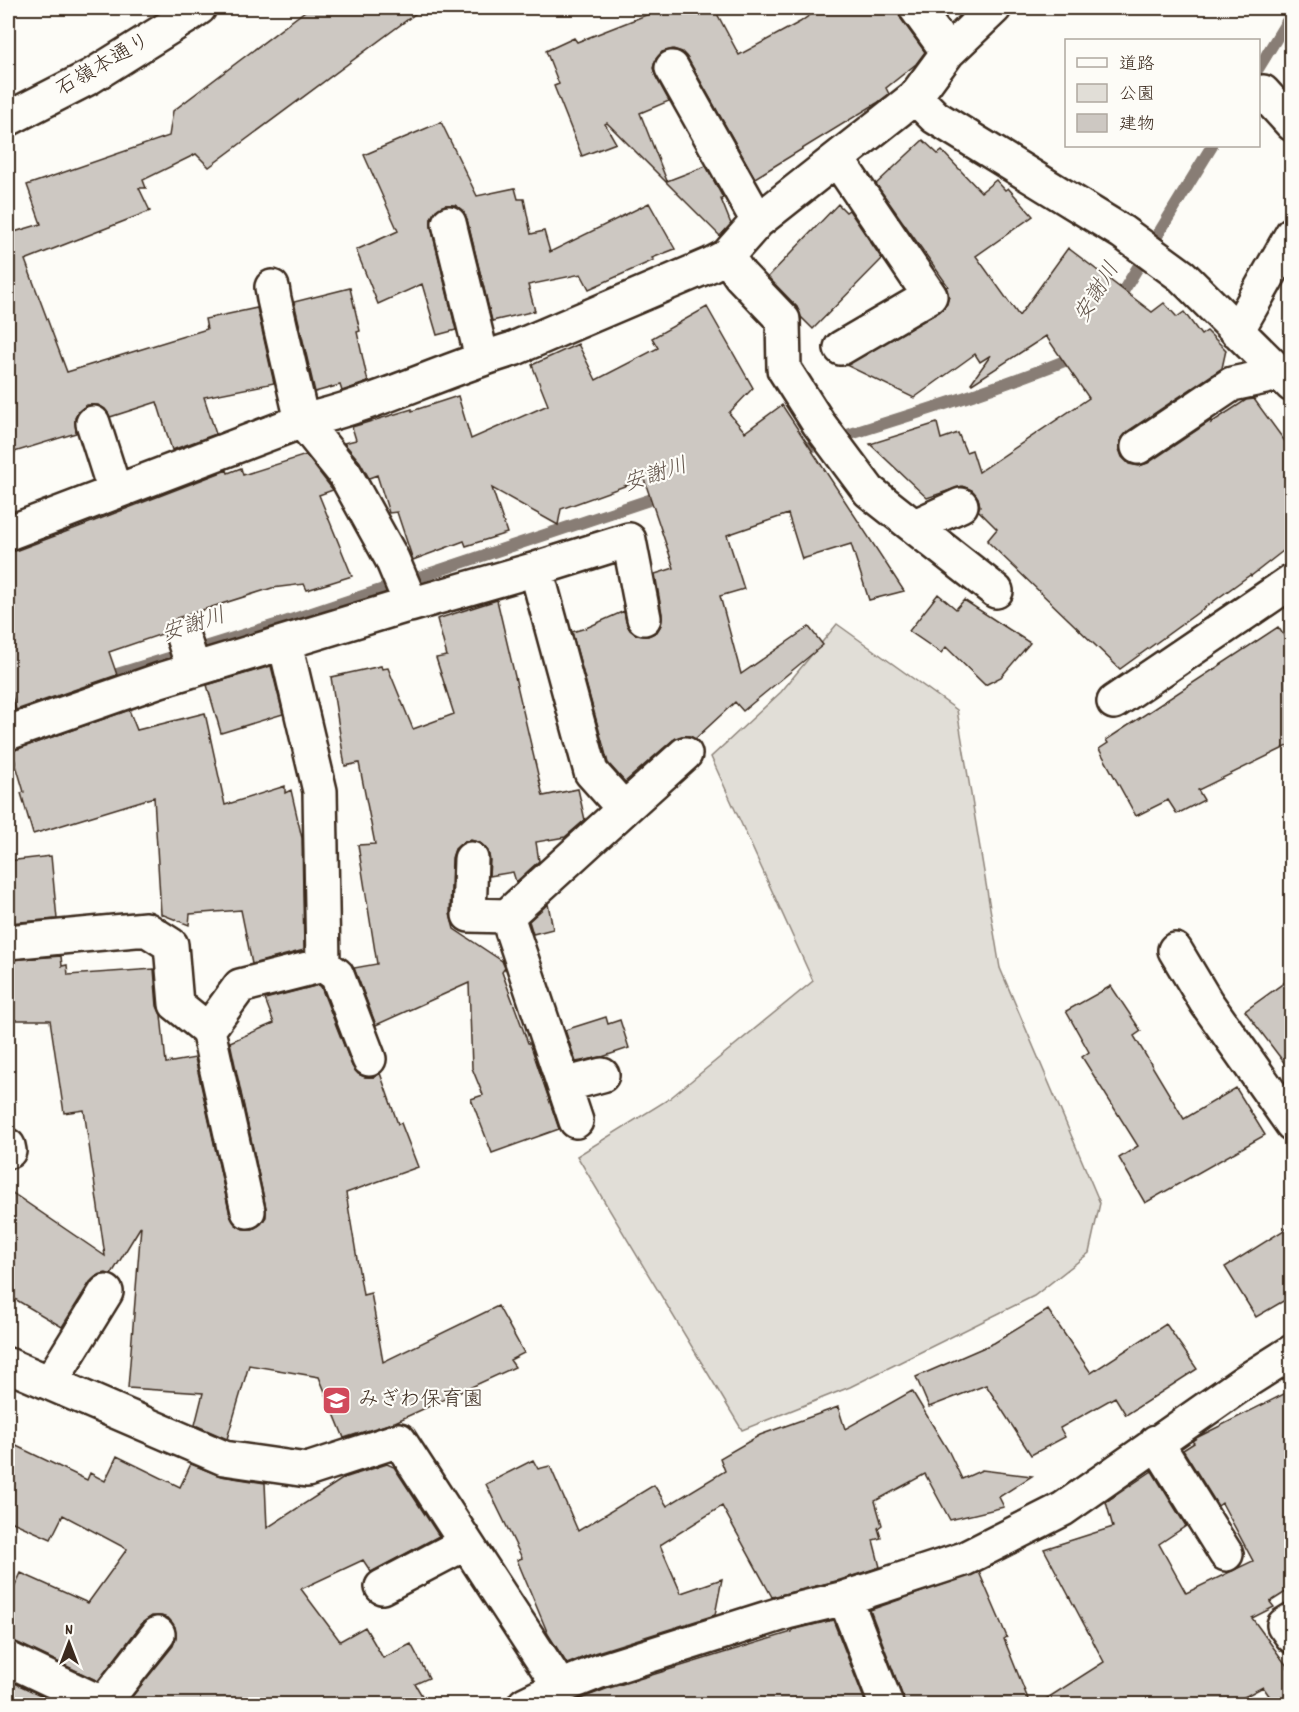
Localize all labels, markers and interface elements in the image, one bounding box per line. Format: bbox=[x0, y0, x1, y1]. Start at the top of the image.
street label: 石嶺本通り bbox=[51, 27, 157, 105]
legend bbox=[1065, 39, 1260, 147]
text: 道路 bbox=[1119, 53, 1155, 78]
text: 公園 bbox=[1119, 83, 1155, 108]
text: 建物 bbox=[1119, 113, 1155, 138]
water label: 安謝川 bbox=[1068, 257, 1128, 329]
water label: 安謝川 bbox=[620, 451, 692, 501]
water label: 安謝川 bbox=[158, 601, 230, 651]
school or university icon: みぎわ保育園 bbox=[321, 1385, 353, 1417]
place label: みぎわ保育園 bbox=[358, 1386, 484, 1416]
north arrow bbox=[39, 1613, 99, 1673]
text: N bbox=[65, 1619, 73, 1642]

